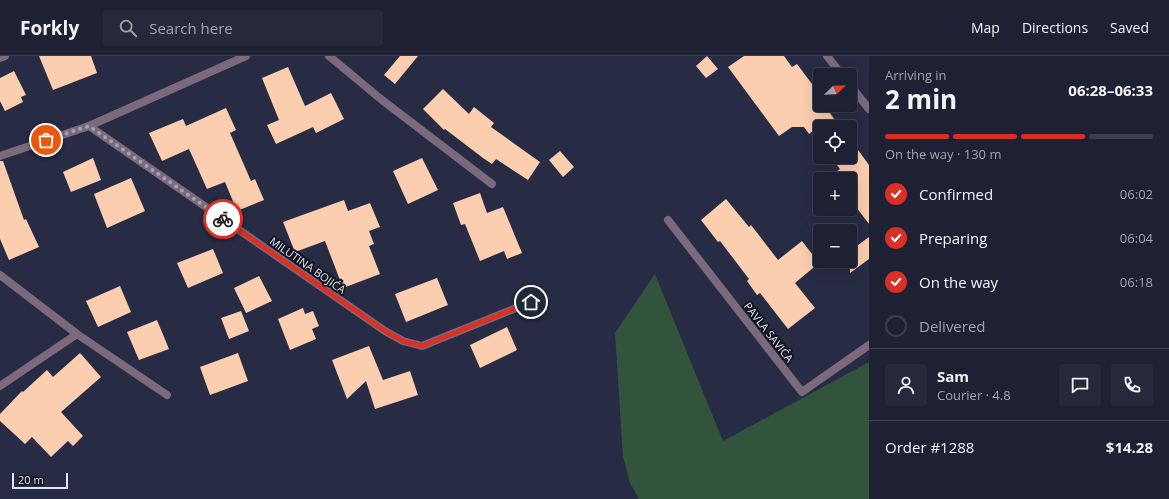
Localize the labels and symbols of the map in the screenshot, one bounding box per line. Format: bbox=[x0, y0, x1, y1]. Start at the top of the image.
north arrow bbox=[813, 68, 857, 112]
pin bbox=[29, 123, 63, 157]
courier bbox=[203, 199, 243, 239]
street label: MILUTINA BOJIĆA bbox=[267, 233, 349, 297]
pin bbox=[514, 285, 548, 319]
street label: PAVLA SAVIĆA bbox=[741, 299, 797, 365]
scale bar bbox=[12, 471, 68, 490]

